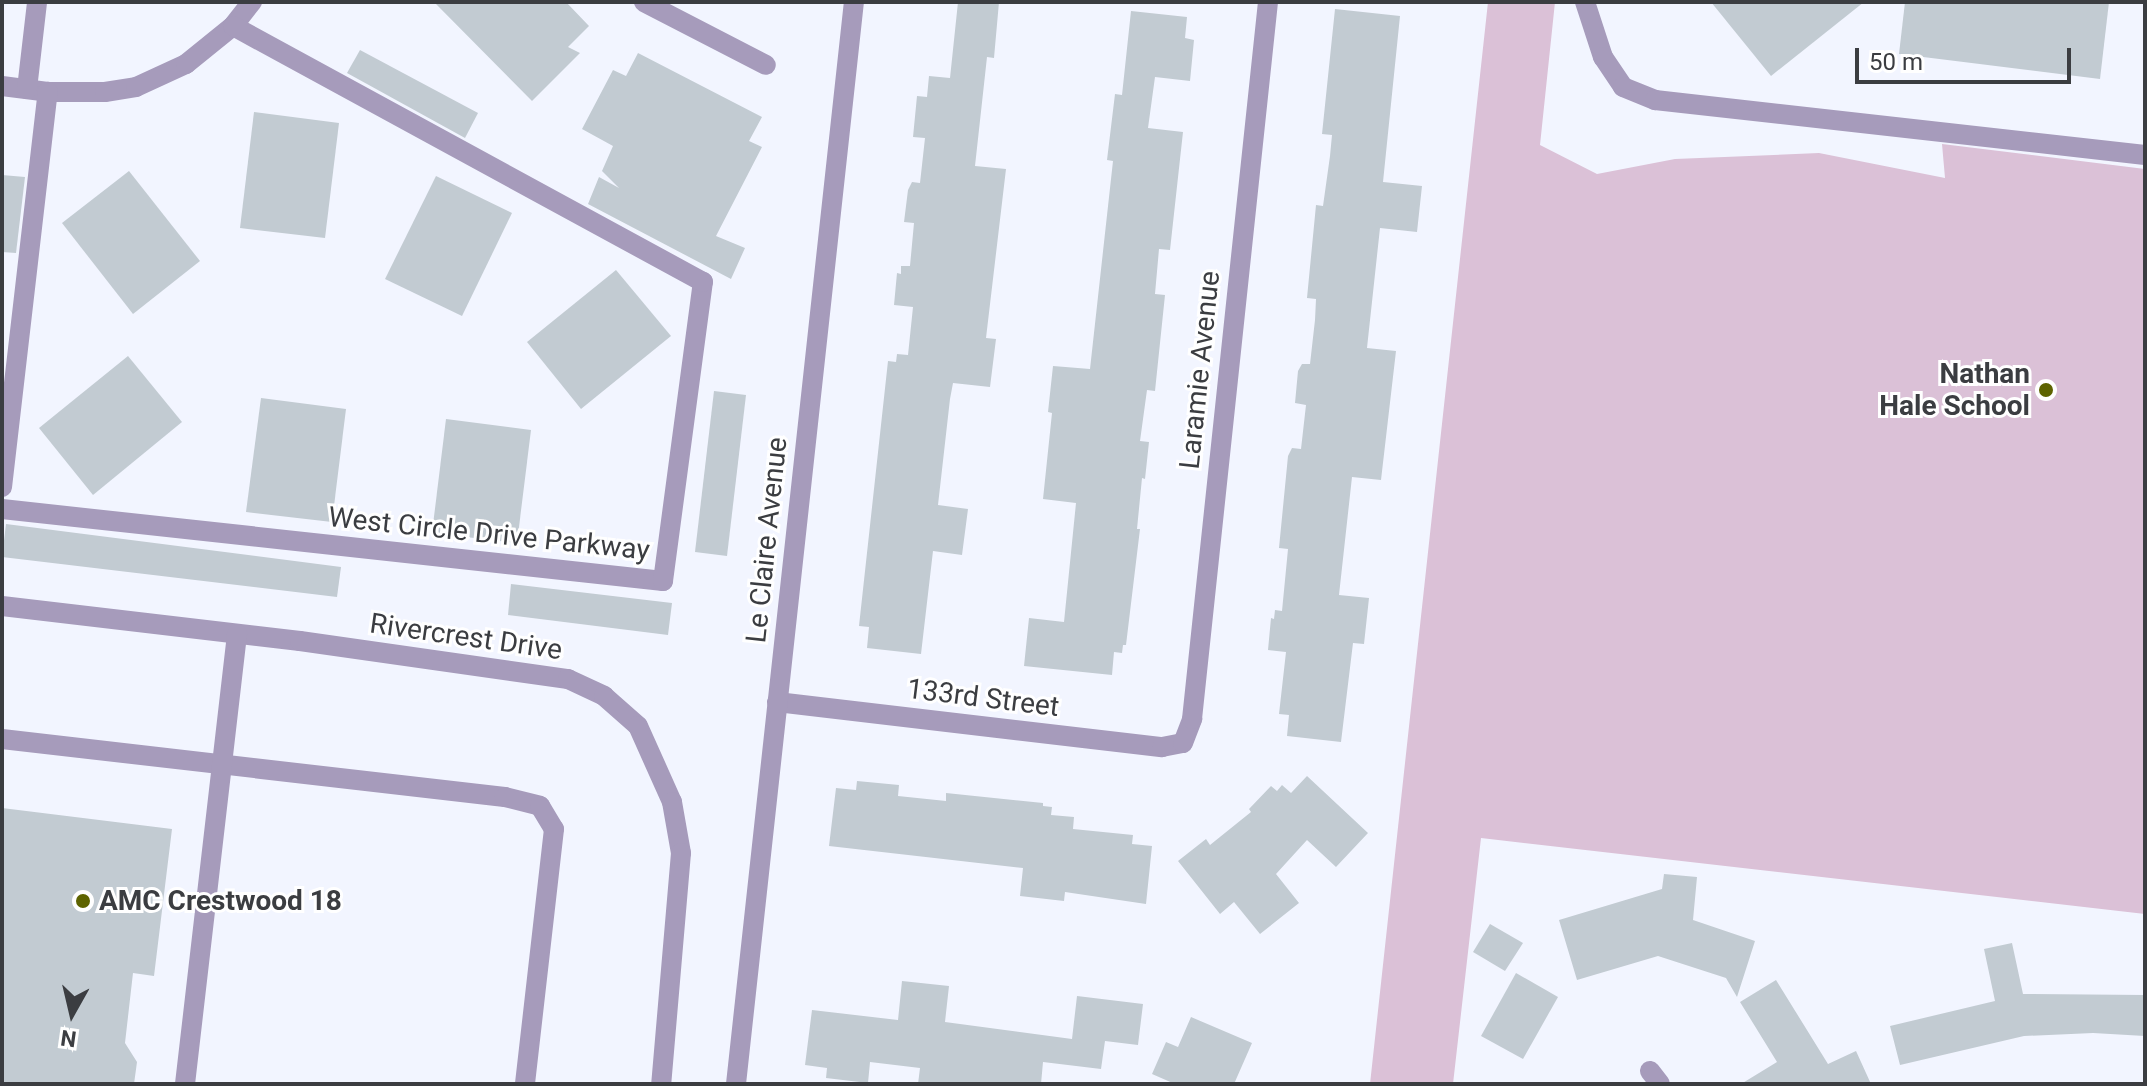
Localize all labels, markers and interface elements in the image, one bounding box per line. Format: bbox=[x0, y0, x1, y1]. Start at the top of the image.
scale bar bbox=[1859, 32, 2075, 82]
text: 50 m bbox=[1869, 48, 1923, 76]
street label: Laramie Avenue bbox=[1173, 269, 1227, 471]
place label: Nathan Hale School bbox=[1879, 357, 2030, 423]
marker: Nathan Hale School bbox=[2037, 381, 2055, 399]
street label: Le Claire Avenue bbox=[739, 436, 795, 644]
street label: West Circle Drive Parkway bbox=[327, 500, 651, 568]
street label: Rivercrest Drive bbox=[368, 607, 564, 667]
street label: 133rd Street bbox=[905, 672, 1061, 724]
place label: AMC Crestwood 18 bbox=[99, 884, 342, 918]
marker: AMC Crestwood 18 bbox=[74, 892, 92, 910]
north arrow bbox=[32, 974, 112, 1054]
text: N bbox=[59, 1025, 78, 1052]

